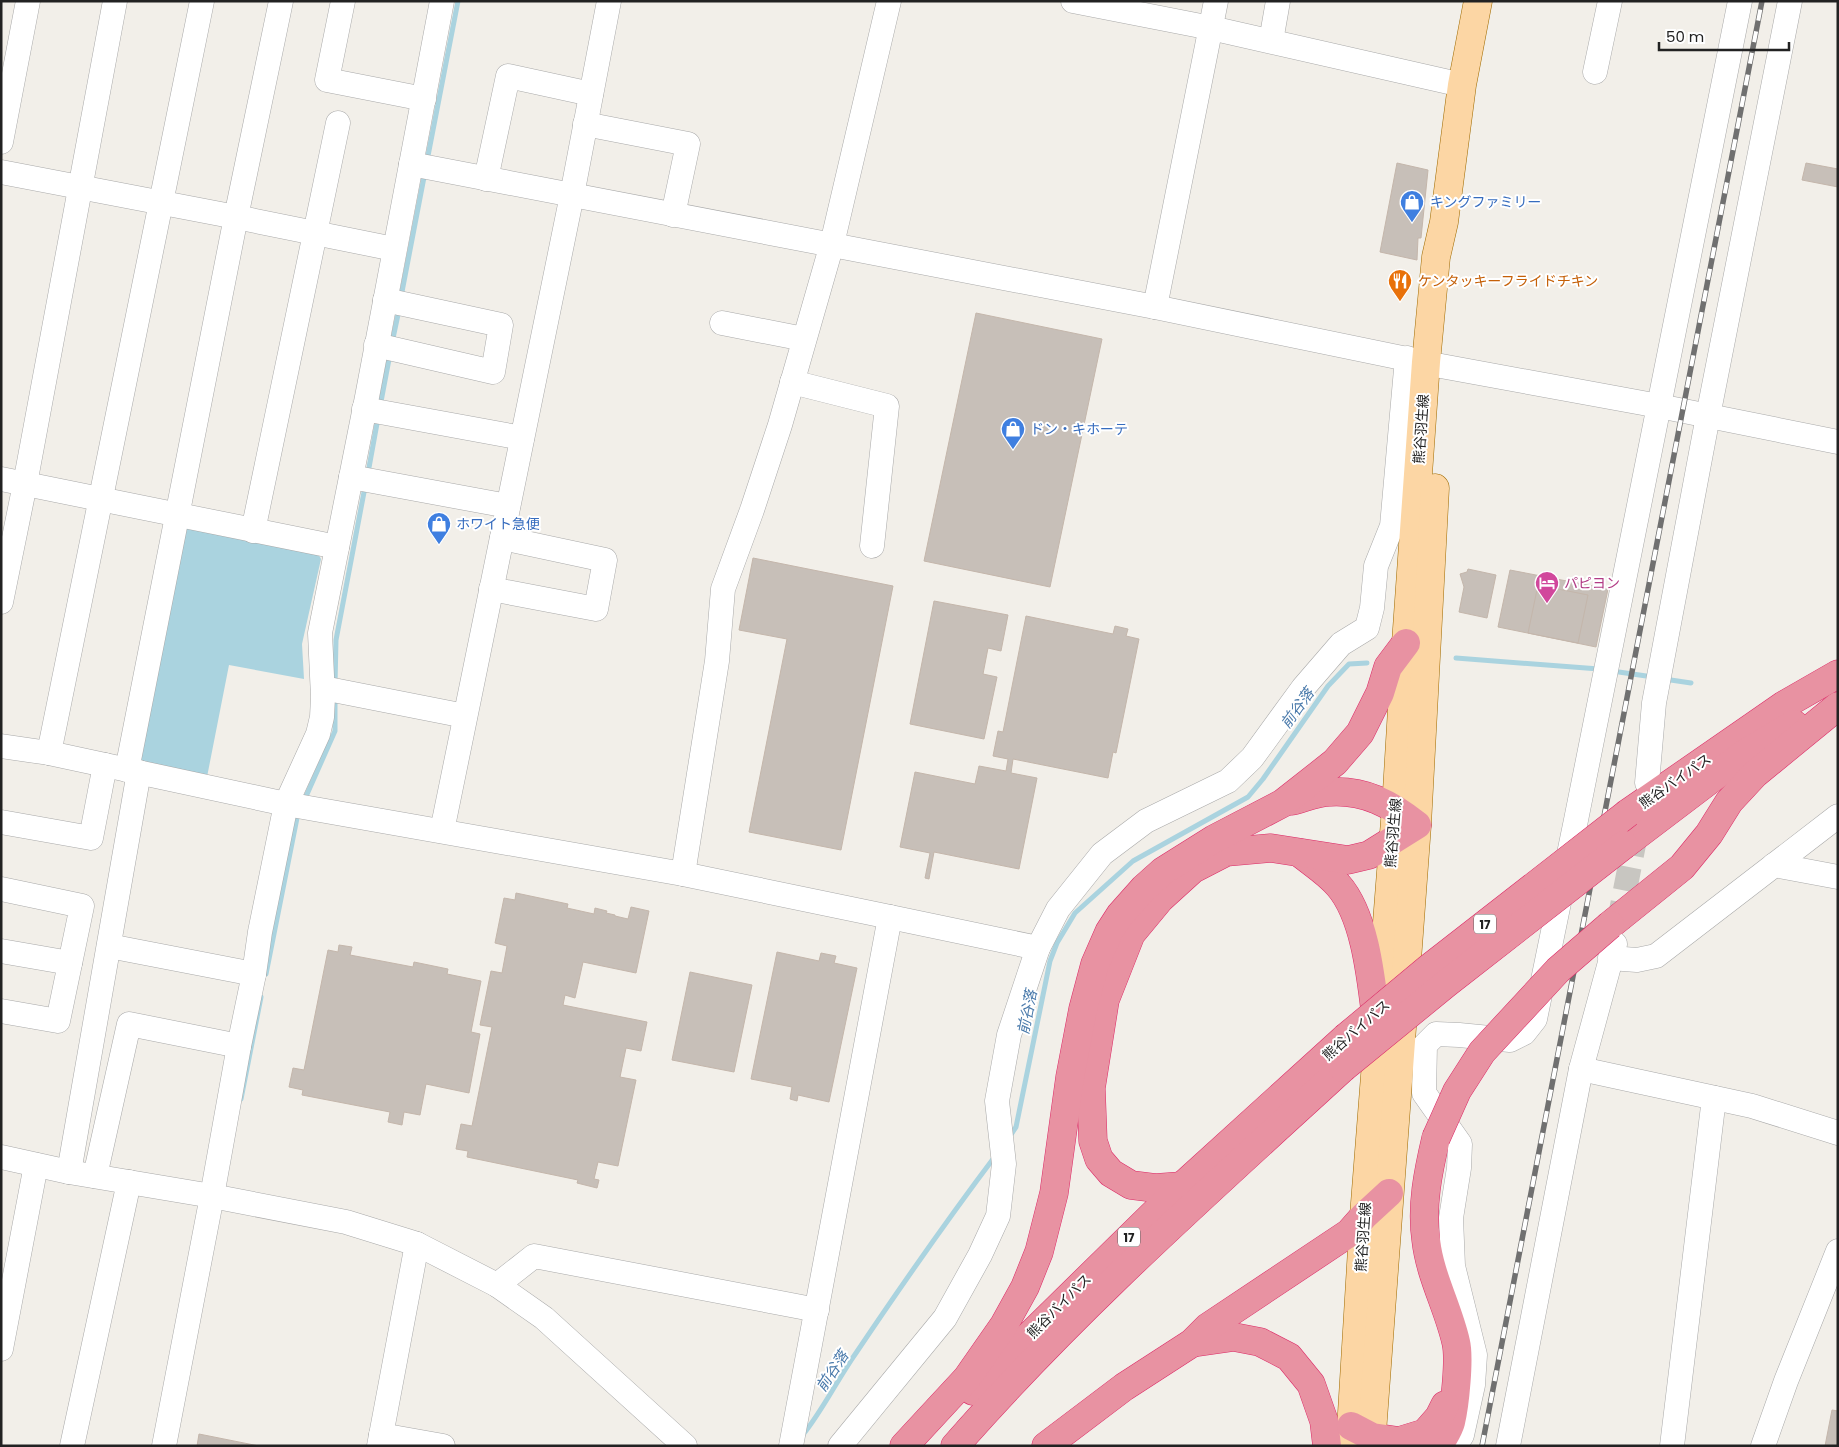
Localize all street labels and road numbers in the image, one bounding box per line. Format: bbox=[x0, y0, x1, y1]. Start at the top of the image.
street label: 熊谷羽生線 bbox=[1409, 393, 1433, 465]
street label: 熊谷バイパス bbox=[1635, 749, 1715, 813]
street label: 熊谷羽生線 bbox=[1380, 797, 1406, 869]
road number: 17 bbox=[1474, 914, 1496, 934]
street label: 熊谷バイパス bbox=[1318, 995, 1394, 1065]
street label: 熊谷羽生線 bbox=[1351, 1201, 1375, 1273]
road number: 17 bbox=[1118, 1228, 1140, 1246]
street label: 熊谷バイパス bbox=[1022, 1269, 1096, 1343]

